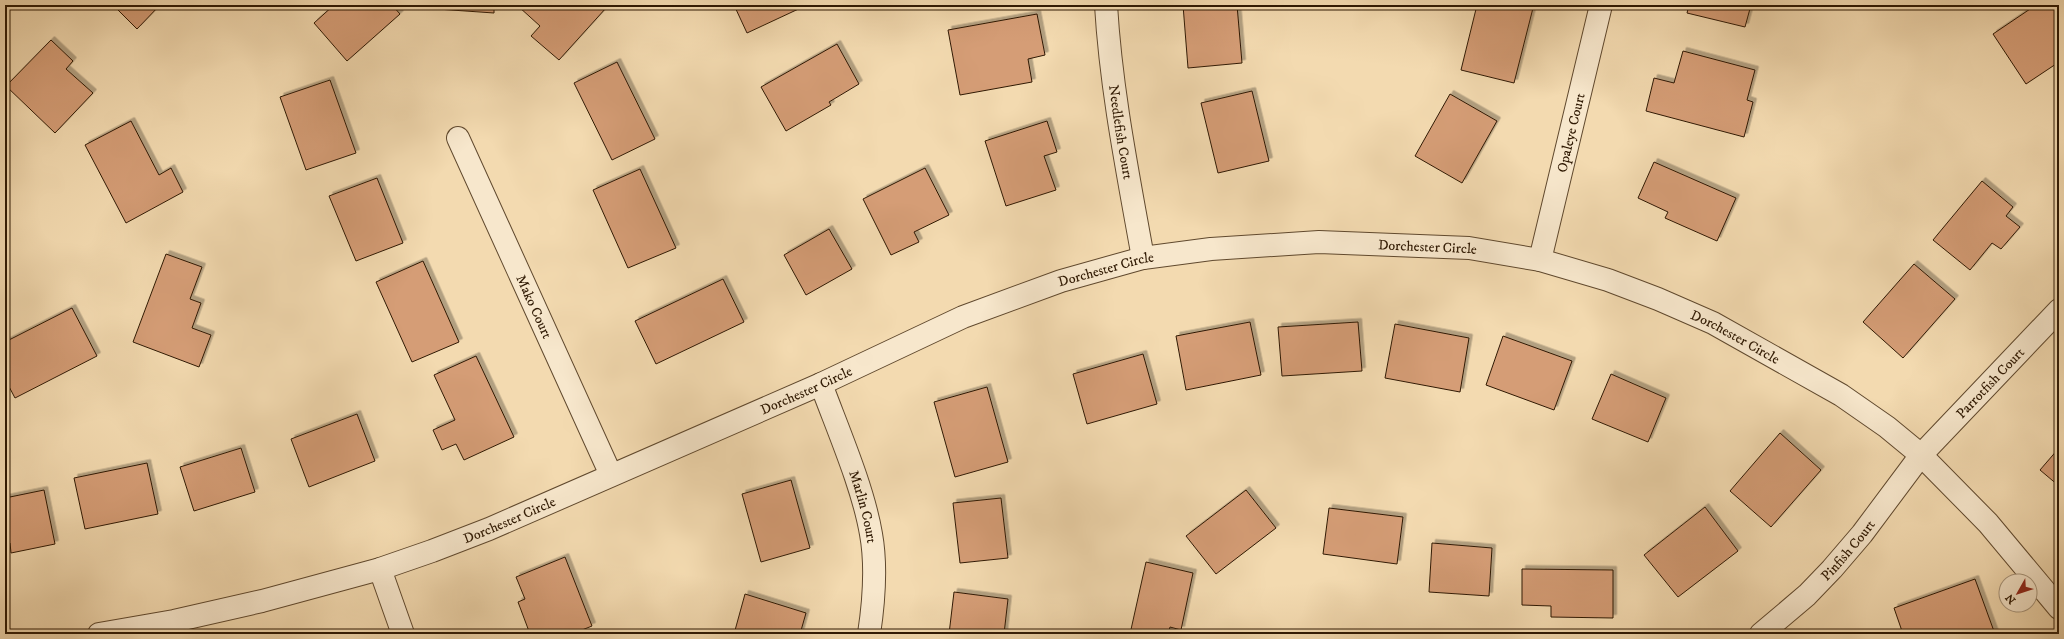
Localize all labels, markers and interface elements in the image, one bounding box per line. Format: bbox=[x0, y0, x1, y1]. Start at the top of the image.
street label: Needlefish Court bbox=[1104, 84, 1137, 181]
street label: Opaleye Court bbox=[1553, 91, 1590, 174]
street label: Dorchester Circle bbox=[1378, 236, 1478, 259]
street label: Dorchester Circle bbox=[1056, 249, 1155, 291]
street label: Mako Court bbox=[511, 272, 556, 342]
street label: Dorchester Circle bbox=[1688, 306, 1783, 369]
street label: Parrotfish Court bbox=[1953, 344, 2029, 423]
street label: Dorchester Circle bbox=[758, 362, 856, 419]
street label: Marlin Court bbox=[844, 468, 880, 545]
street label: Dorchester Circle bbox=[461, 493, 559, 548]
street label: Pinfish Court bbox=[1817, 516, 1880, 585]
north arrow bbox=[1998, 573, 2038, 613]
text: N bbox=[2003, 591, 2019, 607]

